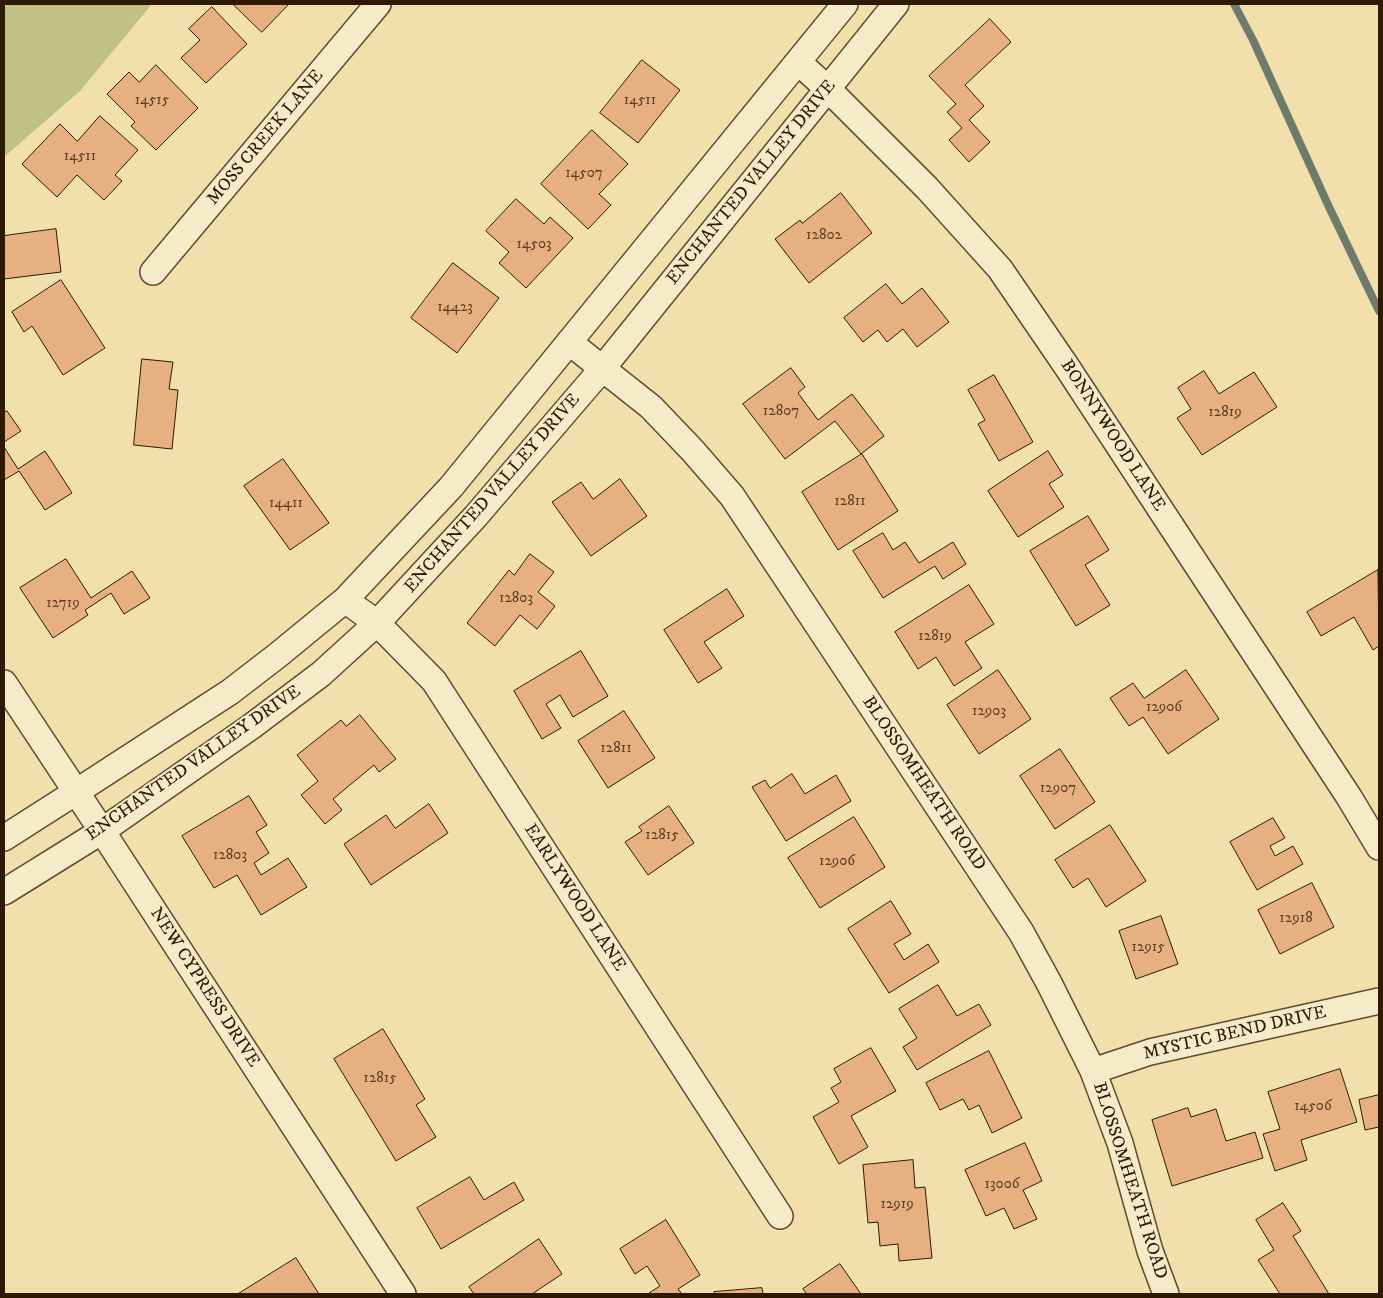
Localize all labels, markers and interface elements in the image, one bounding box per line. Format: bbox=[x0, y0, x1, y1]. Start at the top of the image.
street label: MOSS CREEK LANE bbox=[203, 66, 329, 210]
street label: ENCHANTED VALLEY DRIVE bbox=[663, 76, 841, 290]
house number: 14515 bbox=[135, 92, 169, 110]
house number: 14511 bbox=[624, 92, 656, 110]
house number: 14511 bbox=[64, 148, 96, 166]
house number: 14507 bbox=[565, 165, 603, 183]
house number: 12802 bbox=[806, 227, 842, 245]
house number: 14503 bbox=[516, 236, 552, 254]
house number: 14423 bbox=[437, 299, 473, 317]
street label: BONNYWOOD LANE bbox=[1055, 356, 1169, 516]
street label: ENCHANTED VALLEY DRIVE bbox=[401, 390, 585, 598]
house number: 12807 bbox=[763, 403, 799, 421]
house number: 12819 bbox=[1208, 404, 1242, 422]
house number: 12811 bbox=[834, 493, 866, 511]
house number: 14411 bbox=[269, 495, 303, 513]
house number: 12803 bbox=[499, 590, 533, 608]
house number: 12719 bbox=[46, 595, 80, 613]
house number: 12819 bbox=[918, 628, 952, 646]
street label: ENCHANTED VALLEY DRIVE bbox=[83, 681, 305, 847]
street label: BLOSSOMHEATH ROAD bbox=[857, 693, 989, 875]
house number: 12906 bbox=[1146, 699, 1182, 717]
house number: 12903 bbox=[972, 703, 1006, 721]
house number: 12811 bbox=[600, 740, 632, 758]
house number: 12907 bbox=[1040, 780, 1076, 798]
street label: EARLYWOOD LANE bbox=[518, 820, 630, 976]
house number: 12815 bbox=[645, 827, 679, 845]
house number: 12803 bbox=[213, 847, 247, 865]
house number: 12906 bbox=[819, 853, 855, 871]
street label: NEW CYPRESS DRIVE bbox=[144, 904, 264, 1072]
house number: 12918 bbox=[1279, 910, 1313, 928]
house number: 12915 bbox=[1131, 939, 1165, 957]
street label: MYSTIC BEND DRIVE bbox=[1141, 1002, 1329, 1066]
house number: 12815 bbox=[363, 1070, 397, 1088]
street label: BLOSSOMHEATH ROAD bbox=[1087, 1080, 1171, 1282]
house number: 14506 bbox=[1294, 1098, 1332, 1116]
house number: 13006 bbox=[984, 1176, 1020, 1194]
house number: 12919 bbox=[880, 1196, 914, 1214]

